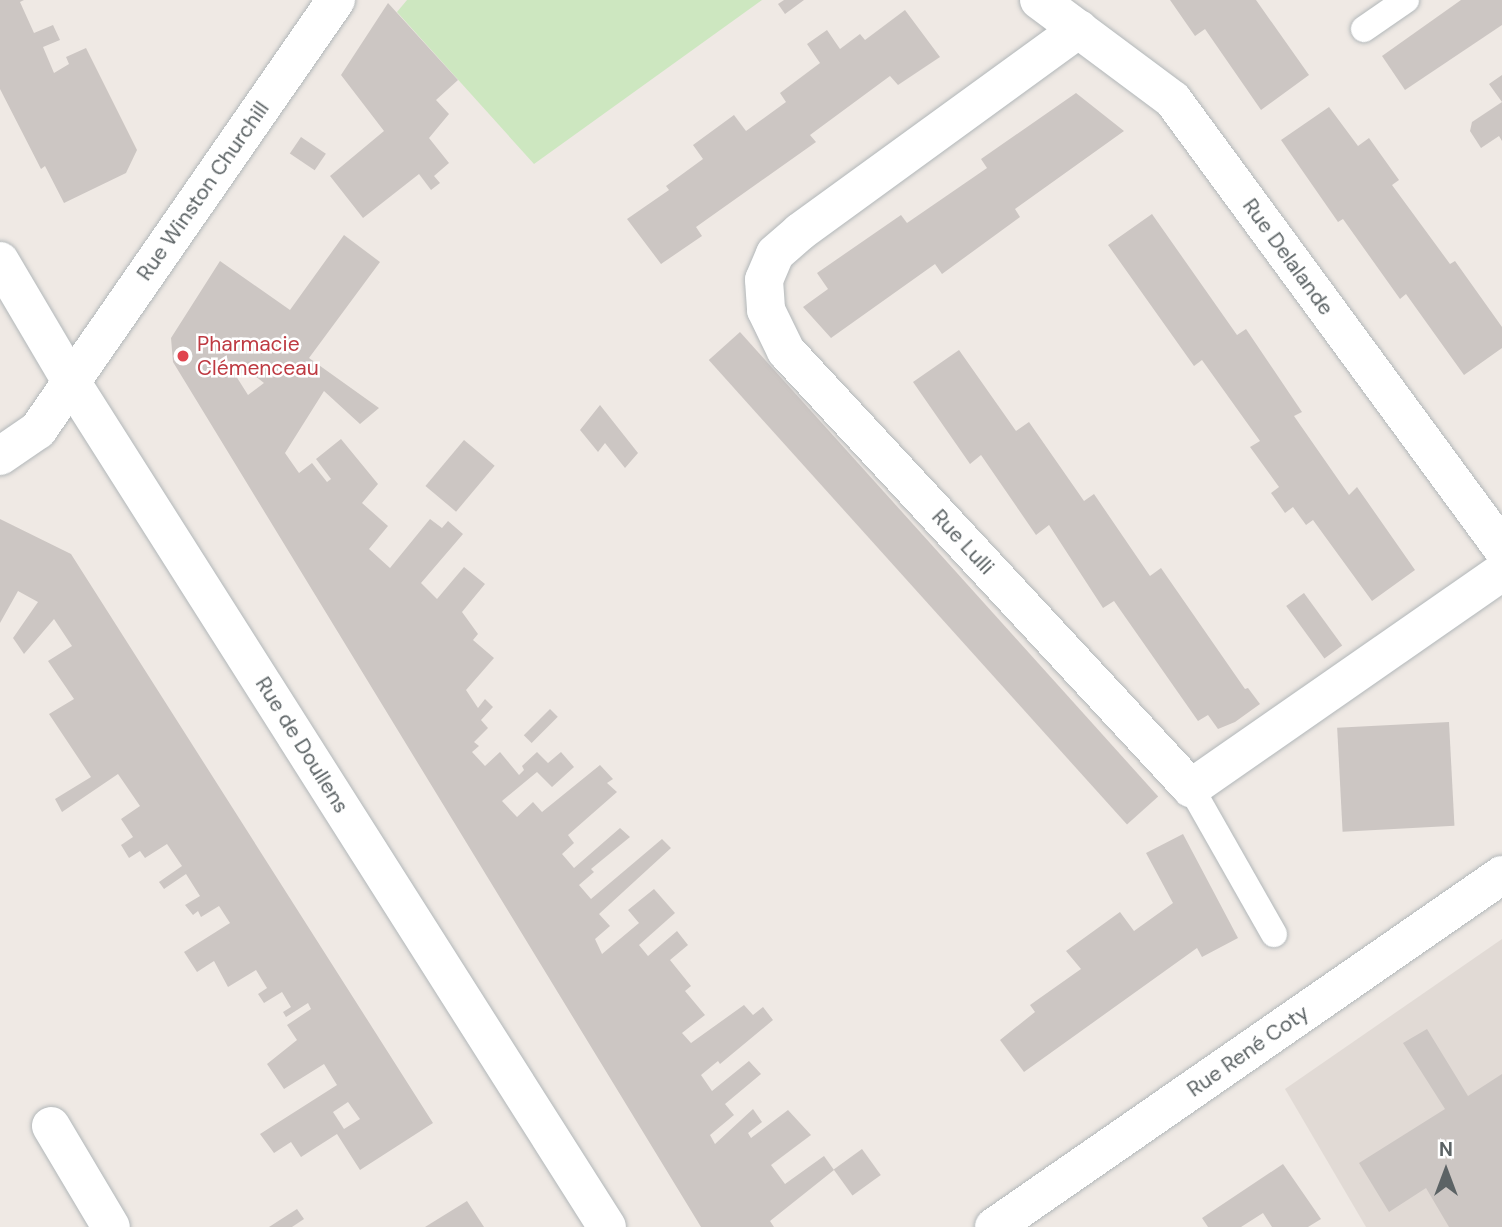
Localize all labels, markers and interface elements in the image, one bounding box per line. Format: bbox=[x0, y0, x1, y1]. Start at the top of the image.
street label: Rue Winston Churchill bbox=[132, 97, 274, 285]
street label: Rue Delalande bbox=[1237, 194, 1339, 320]
place label: Pharmacie Clémenceau bbox=[197, 331, 319, 381]
marker: Pharmacie Clémenceau bbox=[175, 348, 191, 364]
street label: Rue Lulli bbox=[927, 504, 999, 580]
street label: Rue de Doullens bbox=[250, 672, 354, 818]
street label: Rue René Coty bbox=[1182, 1000, 1314, 1102]
north arrow bbox=[1411, 1136, 1481, 1206]
text: N bbox=[1439, 1137, 1453, 1162]

